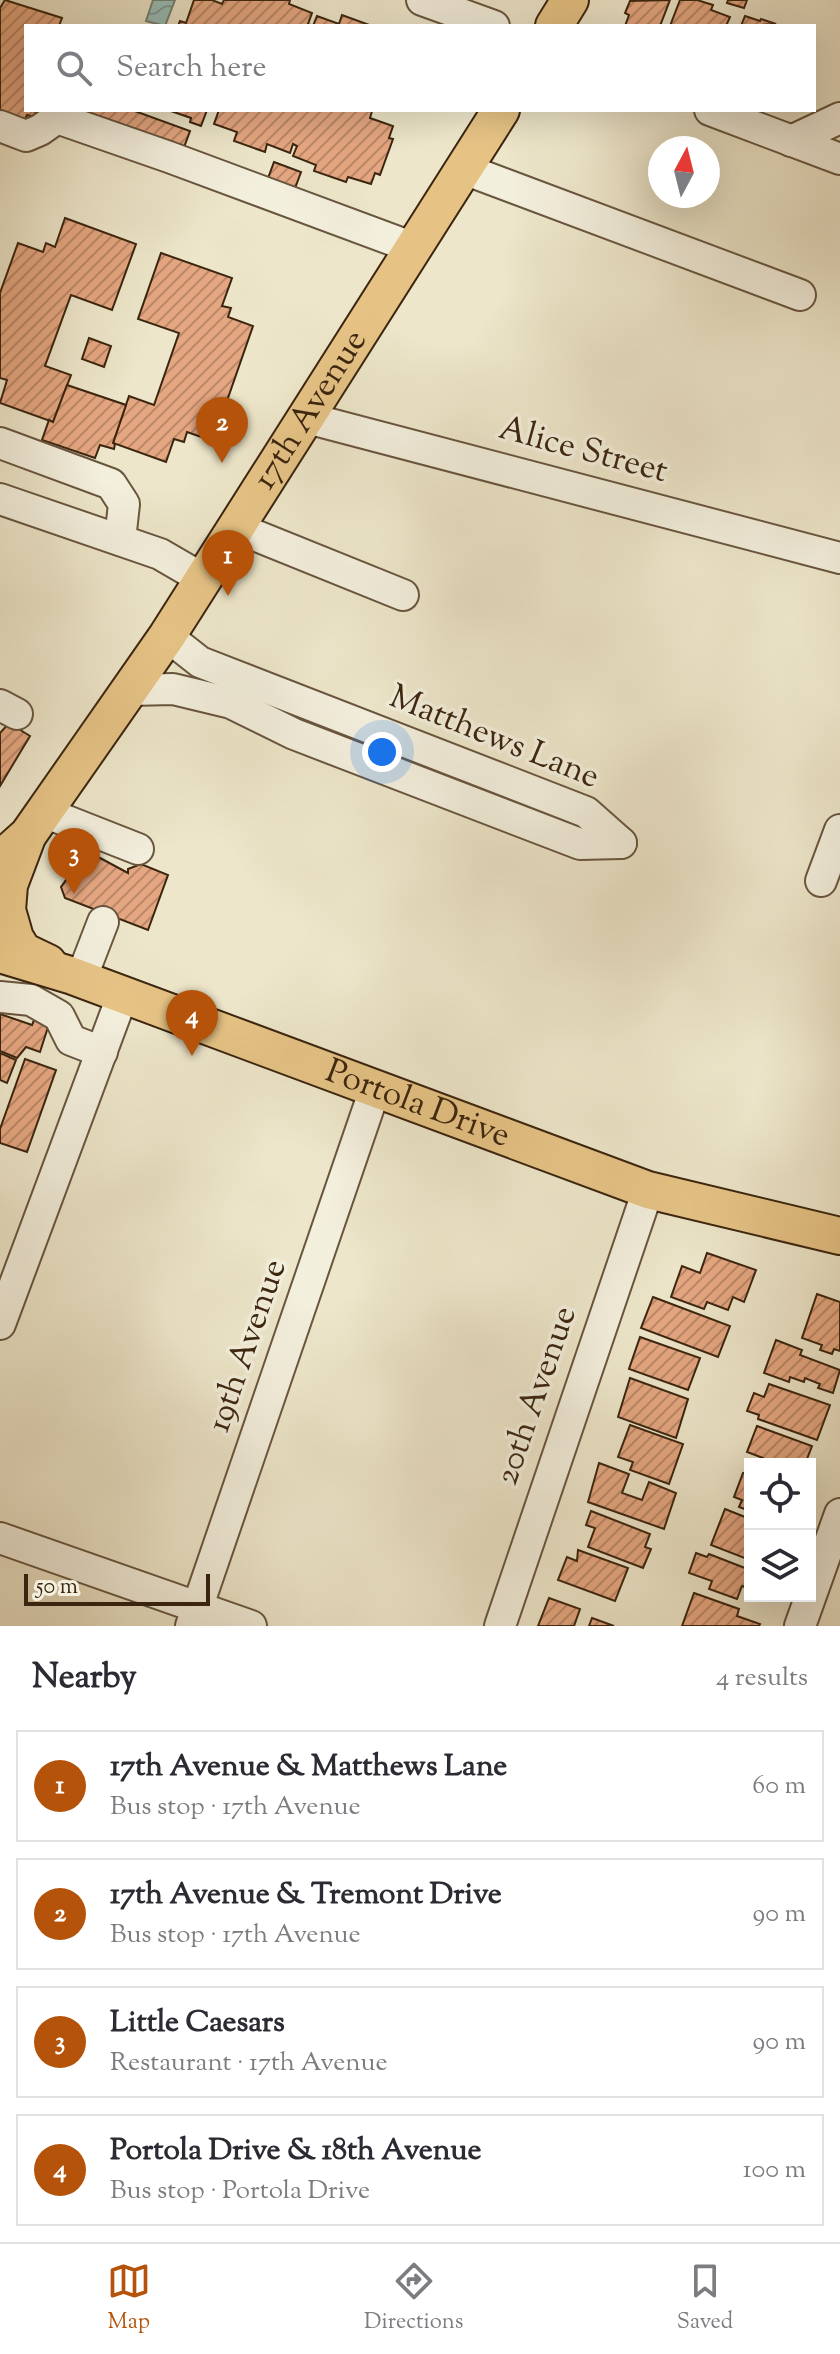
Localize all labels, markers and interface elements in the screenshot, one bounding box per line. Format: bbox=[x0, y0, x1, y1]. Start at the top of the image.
search box bbox=[24, 24, 816, 112]
icon: search bbox=[52, 46, 96, 90]
text: Search here bbox=[116, 47, 266, 90]
north arrow bbox=[648, 136, 720, 208]
street label: 17th Avenue bbox=[241, 320, 380, 500]
pin: 2 bbox=[196, 397, 248, 463]
street label: Alice Street bbox=[493, 405, 673, 497]
pin: 1 bbox=[202, 530, 254, 596]
street label: Matthews Lane bbox=[382, 674, 606, 802]
your location bbox=[362, 732, 402, 772]
pin: 3 bbox=[48, 828, 100, 894]
pin: 4 bbox=[166, 990, 218, 1056]
street label: Portola Drive bbox=[318, 1048, 517, 1161]
street label: 19th Avenue bbox=[196, 1253, 300, 1439]
street label: 20th Avenue bbox=[484, 1300, 590, 1492]
map controls bbox=[744, 1458, 816, 1602]
button: locate bbox=[744, 1458, 816, 1530]
button: layers bbox=[744, 1530, 816, 1602]
scale bar bbox=[24, 1570, 210, 1606]
text: 50 m bbox=[36, 1572, 78, 1604]
text: Nearby bbox=[32, 1654, 137, 1703]
text: 4 results bbox=[716, 1660, 808, 1697]
text: 17th Avenue & Matthews Lane bbox=[110, 1746, 507, 1789]
text: 1 bbox=[56, 1768, 64, 1805]
text: 60 m bbox=[752, 1768, 806, 1805]
text: Bus stop · 17th Avenue bbox=[110, 1789, 361, 1826]
text: 17th Avenue & Tremont Drive bbox=[110, 1874, 502, 1917]
text: 2 bbox=[54, 1896, 66, 1933]
text: 90 m bbox=[753, 1896, 806, 1933]
text: Bus stop · 17th Avenue bbox=[110, 1917, 361, 1954]
text: Little Caesars bbox=[110, 2002, 285, 2045]
text: 3 bbox=[55, 2024, 65, 2061]
text: 90 m bbox=[753, 2024, 806, 2061]
text: Restaurant · 17th Avenue bbox=[110, 2045, 388, 2082]
text: Portola Drive & 18th Avenue bbox=[110, 2130, 481, 2173]
text: 4 bbox=[53, 2152, 67, 2189]
text: 100 m bbox=[743, 2152, 806, 2189]
text: Bus stop · Portola Drive bbox=[110, 2173, 370, 2210]
tab: Map bbox=[107, 2259, 151, 2339]
tab: Directions bbox=[364, 2259, 463, 2339]
tab: Saved bbox=[677, 2259, 733, 2339]

